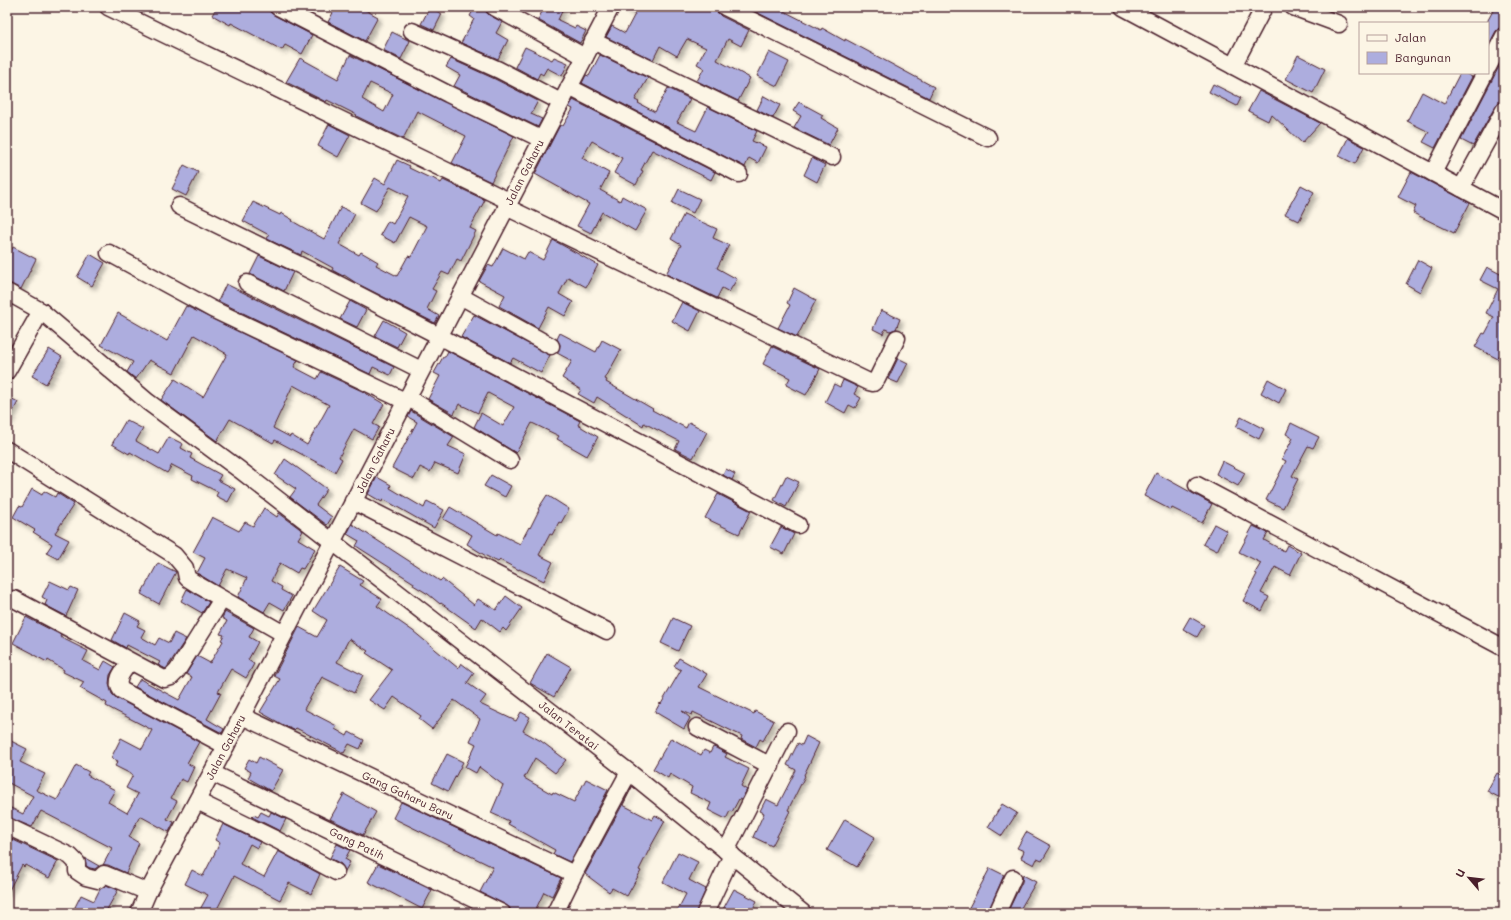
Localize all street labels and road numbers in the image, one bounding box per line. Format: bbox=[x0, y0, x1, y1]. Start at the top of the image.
street label: Jalan Gaharu bbox=[501, 137, 547, 207]
street label: Jalan Gaharu bbox=[352, 425, 398, 495]
street label: Jalan Teratai bbox=[536, 697, 602, 753]
street label: Jalan Gaharu bbox=[202, 712, 248, 782]
street label: Gang Gaharu Baru bbox=[360, 767, 456, 823]
street label: Gang Patih bbox=[327, 823, 387, 863]

